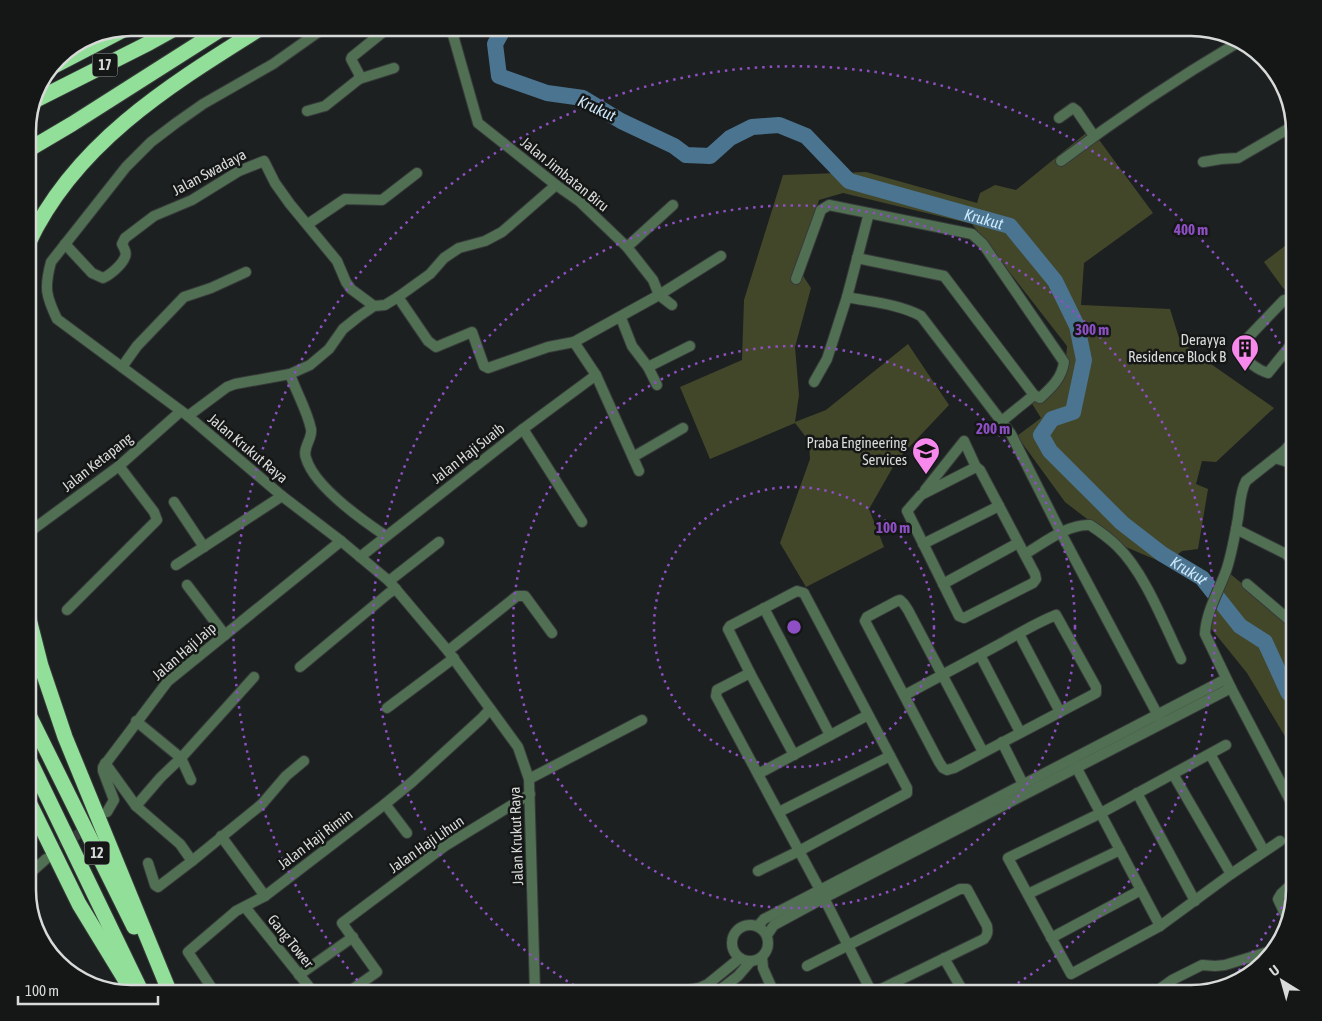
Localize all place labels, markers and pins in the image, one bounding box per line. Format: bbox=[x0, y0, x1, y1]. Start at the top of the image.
place label: Derayya Residence Block B bbox=[1128, 331, 1226, 365]
building icon: Derayya Residence Block B bbox=[1230, 333, 1260, 372]
place label: Praba Engineering Services bbox=[806, 434, 908, 468]
school or university icon: Praba Engineering Services bbox=[911, 436, 941, 475]
centre of rings bbox=[785, 618, 803, 636]

